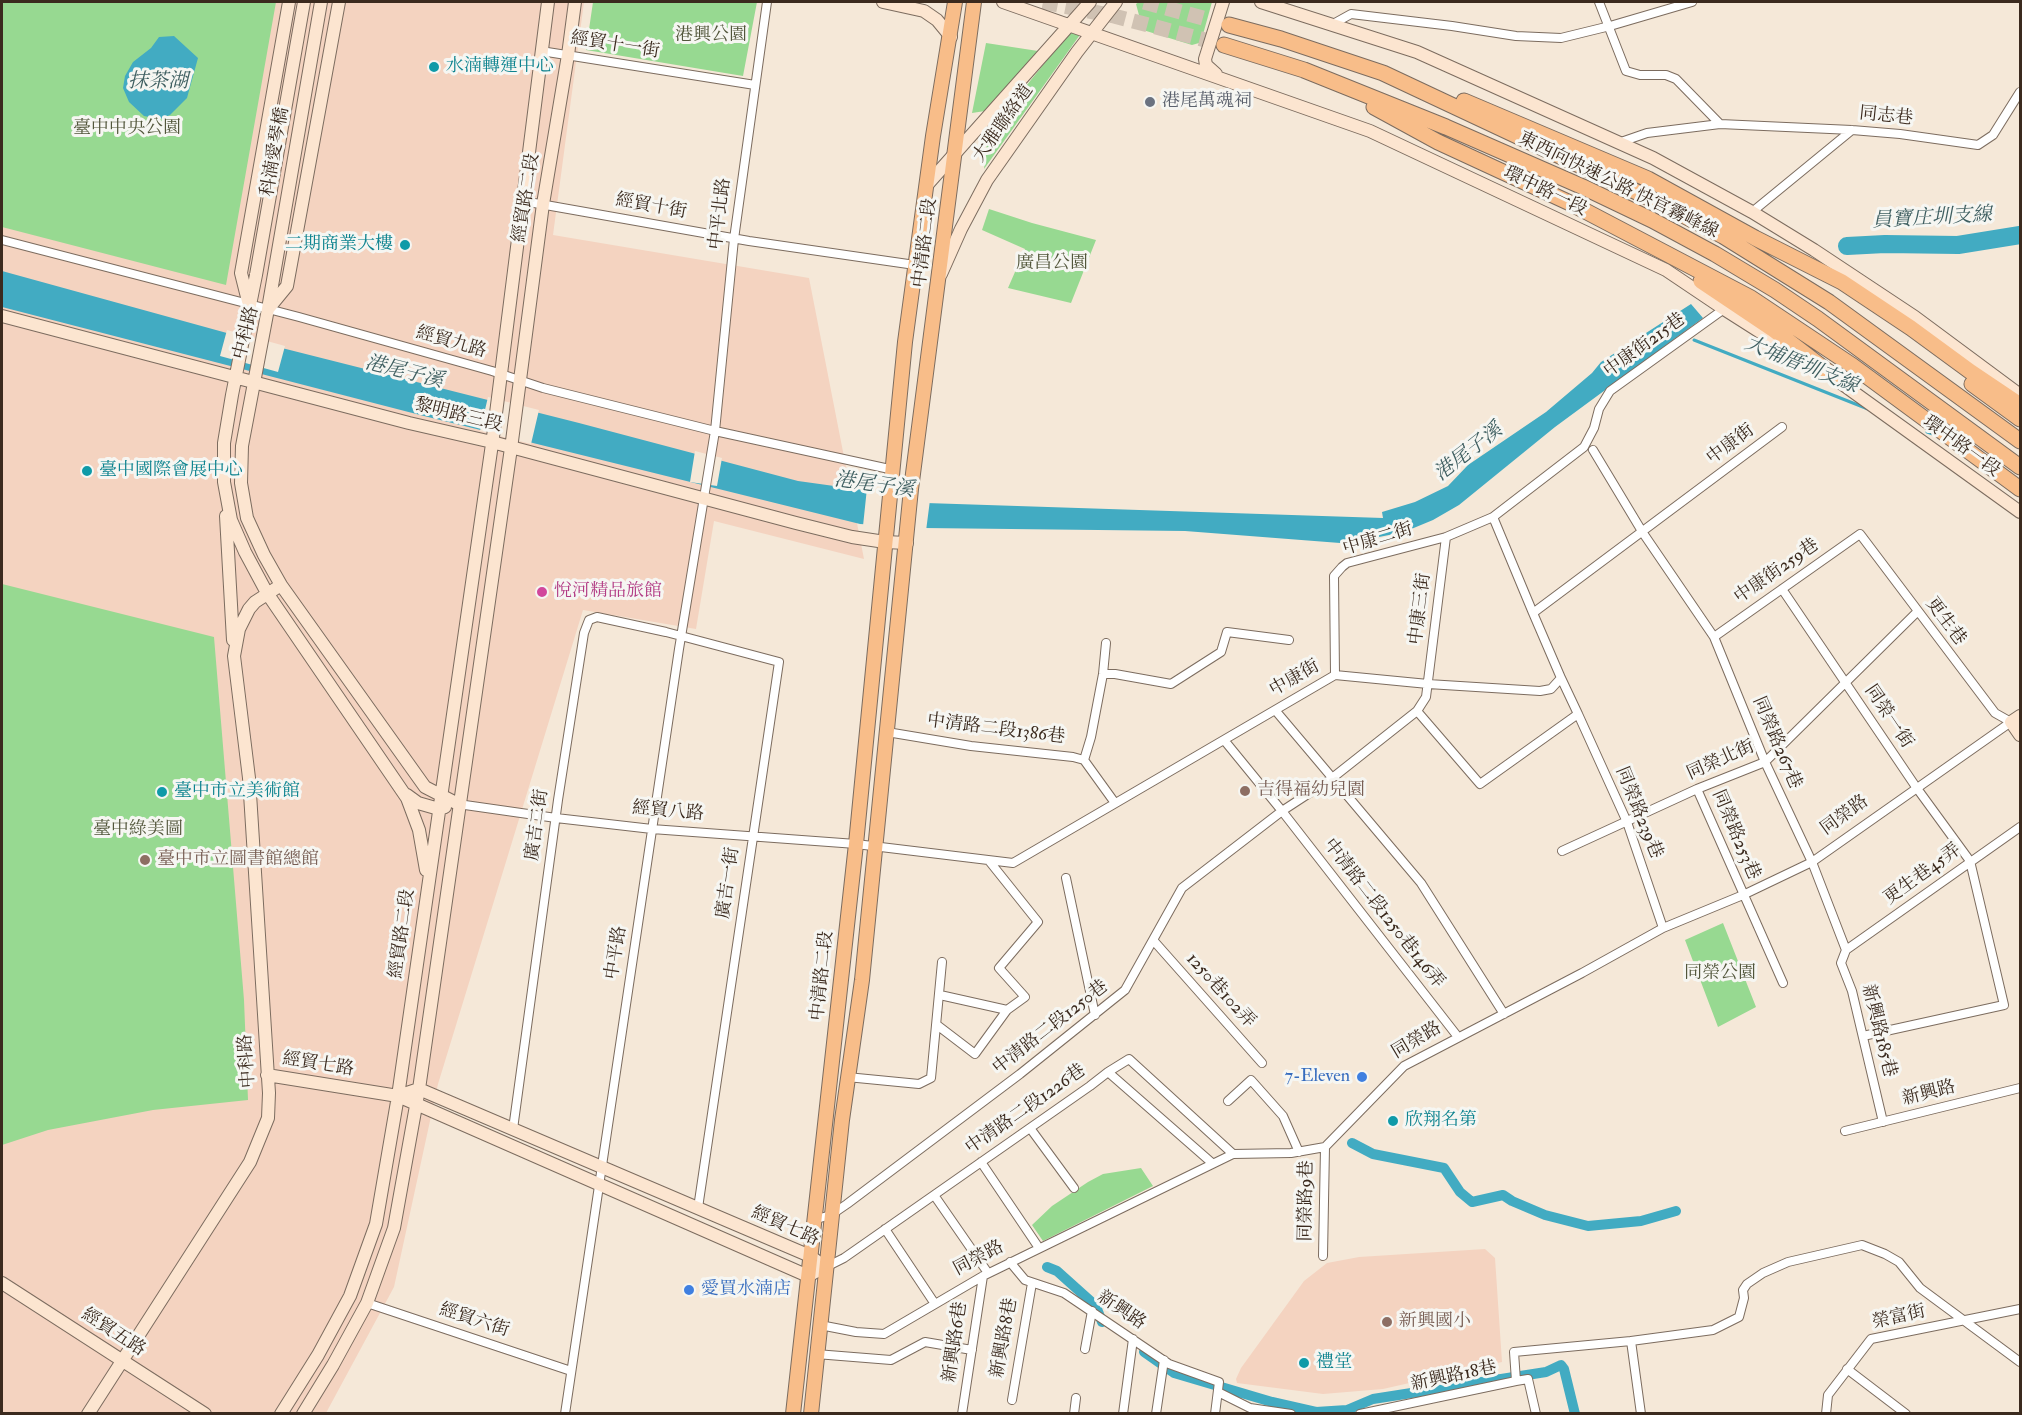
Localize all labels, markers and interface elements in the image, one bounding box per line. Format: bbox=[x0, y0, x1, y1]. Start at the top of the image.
park label: 港興公園 bbox=[675, 25, 747, 47]
street label: 經貿十一街 bbox=[569, 28, 661, 64]
place label: 水湳轉運中心 bbox=[446, 56, 554, 78]
marker: 水湳轉運中心 bbox=[427, 60, 441, 74]
water label: 抹茶湖 bbox=[128, 71, 188, 95]
street label: 大雅聯絡道 bbox=[969, 81, 1039, 167]
place label: 港尾萬魂祠 bbox=[1162, 91, 1252, 113]
marker: 港尾萬魂祠 bbox=[1143, 95, 1157, 109]
street label: 同志巷 bbox=[1858, 103, 1914, 131]
street label: 科湳愛琴橋 bbox=[258, 106, 294, 198]
park label: 臺中中央公園 bbox=[73, 118, 181, 140]
street label: 東西向快速公路 快官霧峰線 bbox=[1514, 128, 1722, 244]
street label: 經貿路二段 bbox=[509, 152, 545, 244]
street label: 環中路一段 bbox=[1500, 163, 1590, 221]
street label: 中平北路 bbox=[706, 177, 736, 251]
street label: 經貿十街 bbox=[614, 190, 688, 224]
street label: 中清路二段 bbox=[910, 197, 942, 289]
water label: 員寶庄圳支線 bbox=[1871, 204, 1993, 234]
place label: 二期商業大樓 bbox=[285, 234, 393, 256]
marker: 二期商業大樓 bbox=[398, 238, 412, 252]
park label: 廣昌公園 bbox=[1016, 253, 1088, 275]
street label: 中科路 bbox=[230, 304, 264, 362]
street label: 中康街215巷 bbox=[1600, 309, 1690, 383]
street label: 經貿九路 bbox=[413, 323, 489, 363]
water label: 大埔厝圳支線 bbox=[1741, 332, 1861, 400]
water label: 港尾子溪 bbox=[362, 352, 446, 394]
street label: 黎明路三段 bbox=[412, 395, 504, 437]
street label: 環中路一段 bbox=[1918, 412, 2004, 482]
water label: 港尾子溪 bbox=[1430, 419, 1508, 487]
street label: 中康街 bbox=[1703, 420, 1759, 470]
place label: 臺中國際會展中心 bbox=[99, 460, 243, 482]
marker: 臺中國際會展中心 bbox=[80, 464, 94, 478]
water label: 港尾子溪 bbox=[833, 469, 915, 503]
street label: 中康二街 bbox=[1340, 519, 1416, 561]
street label: 中康街259巷 bbox=[1731, 535, 1823, 609]
street label: 中康三街 bbox=[1406, 572, 1436, 646]
place label: 悅河精品旅館 bbox=[554, 581, 662, 603]
marker: 悅河精品旅館 bbox=[535, 585, 549, 599]
street label: 更生巷 bbox=[1920, 594, 1970, 650]
street label: 中康街 bbox=[1266, 656, 1324, 702]
street label: 同榮一街 bbox=[1859, 681, 1917, 753]
street label: 同榮路267巷 bbox=[1747, 693, 1805, 793]
street label: 中清路二段1386巷 bbox=[926, 711, 1066, 749]
street label: 同榮北街 bbox=[1684, 736, 1758, 786]
street label: 同榮路239巷 bbox=[1610, 764, 1666, 862]
place label: 吉得福幼兒園 bbox=[1257, 780, 1365, 802]
place label: 臺中市立美術館 bbox=[174, 781, 300, 803]
marker: 吉得福幼兒園 bbox=[1238, 784, 1252, 798]
marker: 臺中市立美術館 bbox=[155, 785, 169, 799]
street label: 同榮路253巷 bbox=[1706, 787, 1764, 883]
street label: 廣吉二街 bbox=[522, 788, 554, 862]
street label: 同榮路 bbox=[1817, 791, 1873, 841]
street label: 經貿八路 bbox=[631, 798, 705, 826]
park label: 臺中綠美圖 bbox=[93, 819, 183, 841]
street label: 中清路二段1250巷146弄 bbox=[1318, 835, 1448, 993]
street label: 更生巷45弄 bbox=[1880, 840, 1966, 910]
street label: 廣吉一街 bbox=[713, 846, 745, 920]
place label: 臺中市立圖書館總館 bbox=[157, 849, 319, 871]
marker: 臺中市立圖書館總館 bbox=[138, 853, 152, 867]
street label: 經貿路二段 bbox=[386, 888, 420, 980]
street label: 中平路 bbox=[602, 925, 632, 981]
street label: 中清路二段 bbox=[808, 930, 838, 1022]
street label: 1250巷102弄 bbox=[1181, 949, 1259, 1033]
park label: 同榮公園 bbox=[1684, 963, 1756, 985]
street label: 中清路二段1250巷 bbox=[989, 976, 1113, 1080]
street label: 新興路185巷 bbox=[1856, 982, 1900, 1080]
street label: 同榮路 bbox=[1388, 1018, 1446, 1064]
street label: 中科路 bbox=[235, 1033, 261, 1089]
street label: 經貿七路 bbox=[281, 1049, 355, 1081]
street label: 中清路二段1226巷 bbox=[962, 1061, 1090, 1159]
place label: 7-Eleven bbox=[1285, 1066, 1350, 1088]
marker: 7-Eleven bbox=[1355, 1070, 1369, 1084]
street label: 新興路 bbox=[1900, 1077, 1958, 1111]
place label: 欣翔名第 bbox=[1405, 1110, 1477, 1132]
marker: 欣翔名第 bbox=[1386, 1114, 1400, 1128]
street label: 同榮路9巷 bbox=[1295, 1160, 1319, 1242]
street label: 經貿七路 bbox=[748, 1202, 822, 1252]
street label: 同榮路 bbox=[950, 1237, 1008, 1281]
place label: 愛買水湳店 bbox=[701, 1279, 791, 1301]
marker: 愛買水湳店 bbox=[682, 1283, 696, 1297]
street label: 新興路 bbox=[1093, 1287, 1149, 1335]
street label: 新興路8巷 bbox=[987, 1297, 1023, 1379]
street label: 經貿六街 bbox=[436, 1300, 512, 1342]
street label: 新興路6巷 bbox=[940, 1300, 972, 1384]
street label: 榮富街 bbox=[1870, 1301, 1928, 1335]
street label: 經貿五路 bbox=[77, 1304, 149, 1362]
place label: 新興國小 bbox=[1399, 1311, 1471, 1333]
marker: 新興國小 bbox=[1380, 1315, 1394, 1329]
place label: 禮堂 bbox=[1316, 1352, 1352, 1374]
marker: 禮堂 bbox=[1297, 1356, 1311, 1370]
street label: 新興路18巷 bbox=[1409, 1357, 1499, 1397]

